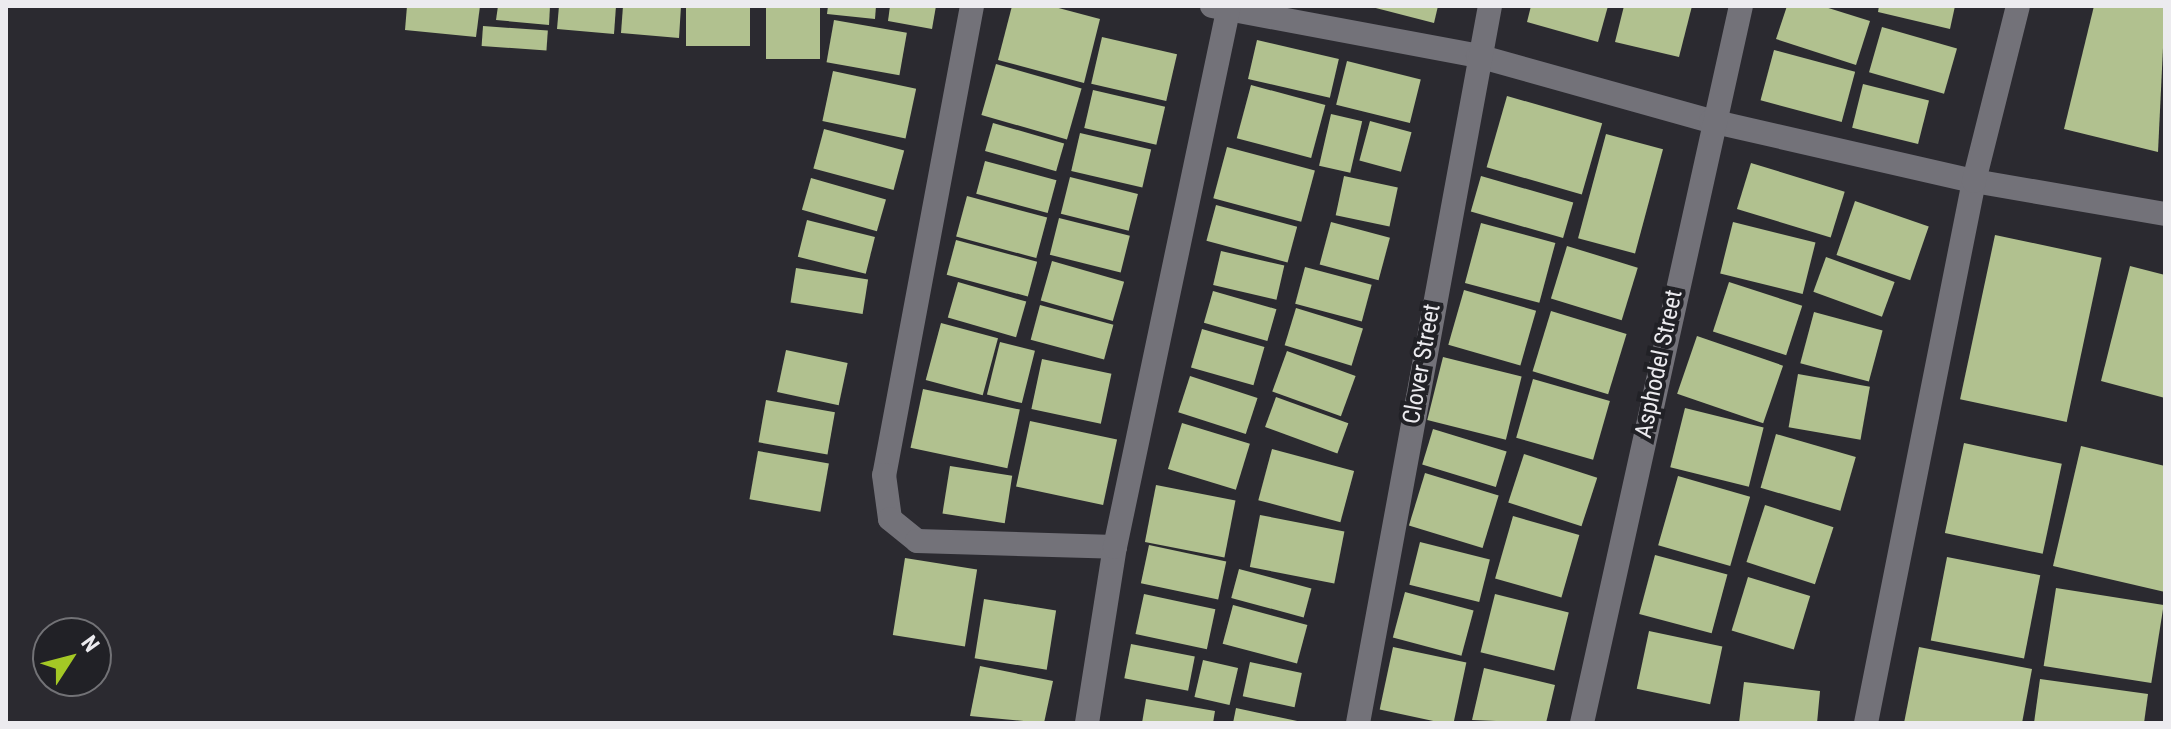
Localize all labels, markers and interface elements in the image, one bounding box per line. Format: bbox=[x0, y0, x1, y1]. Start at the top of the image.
street label: Asphodel Street bbox=[1629, 287, 1689, 441]
street label: Clover Street bbox=[1397, 302, 1447, 426]
north arrow bbox=[32, 617, 112, 697]
text: N bbox=[76, 631, 104, 657]

